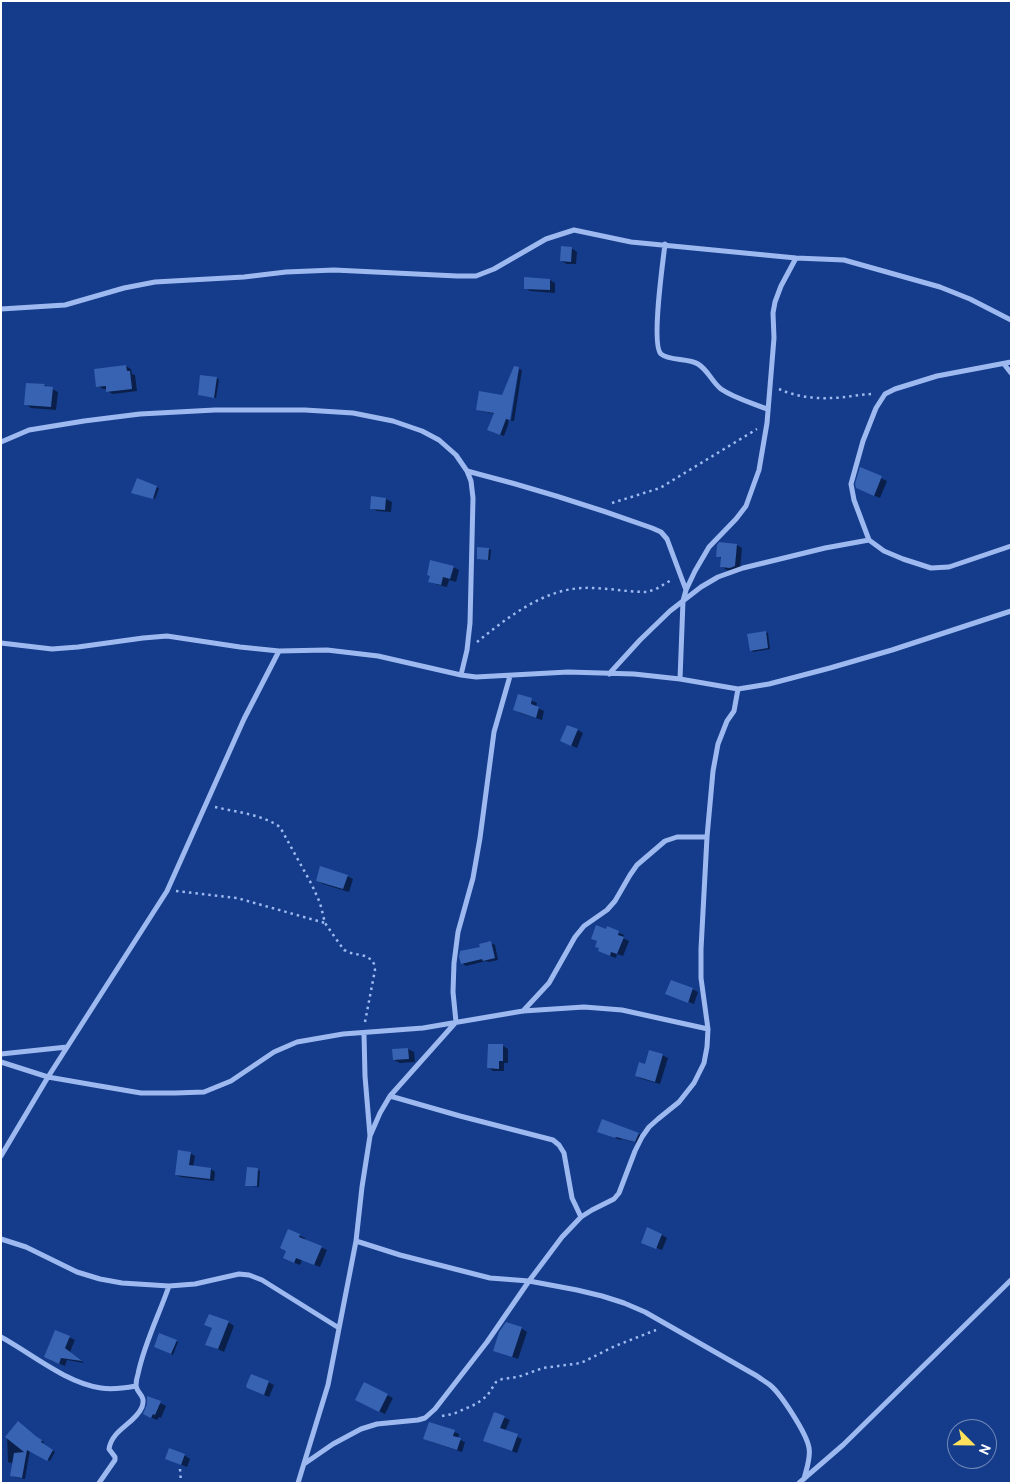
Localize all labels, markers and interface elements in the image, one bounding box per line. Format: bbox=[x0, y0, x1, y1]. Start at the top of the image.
north arrow bbox=[947, 1419, 997, 1469]
text: N bbox=[975, 1441, 995, 1458]

